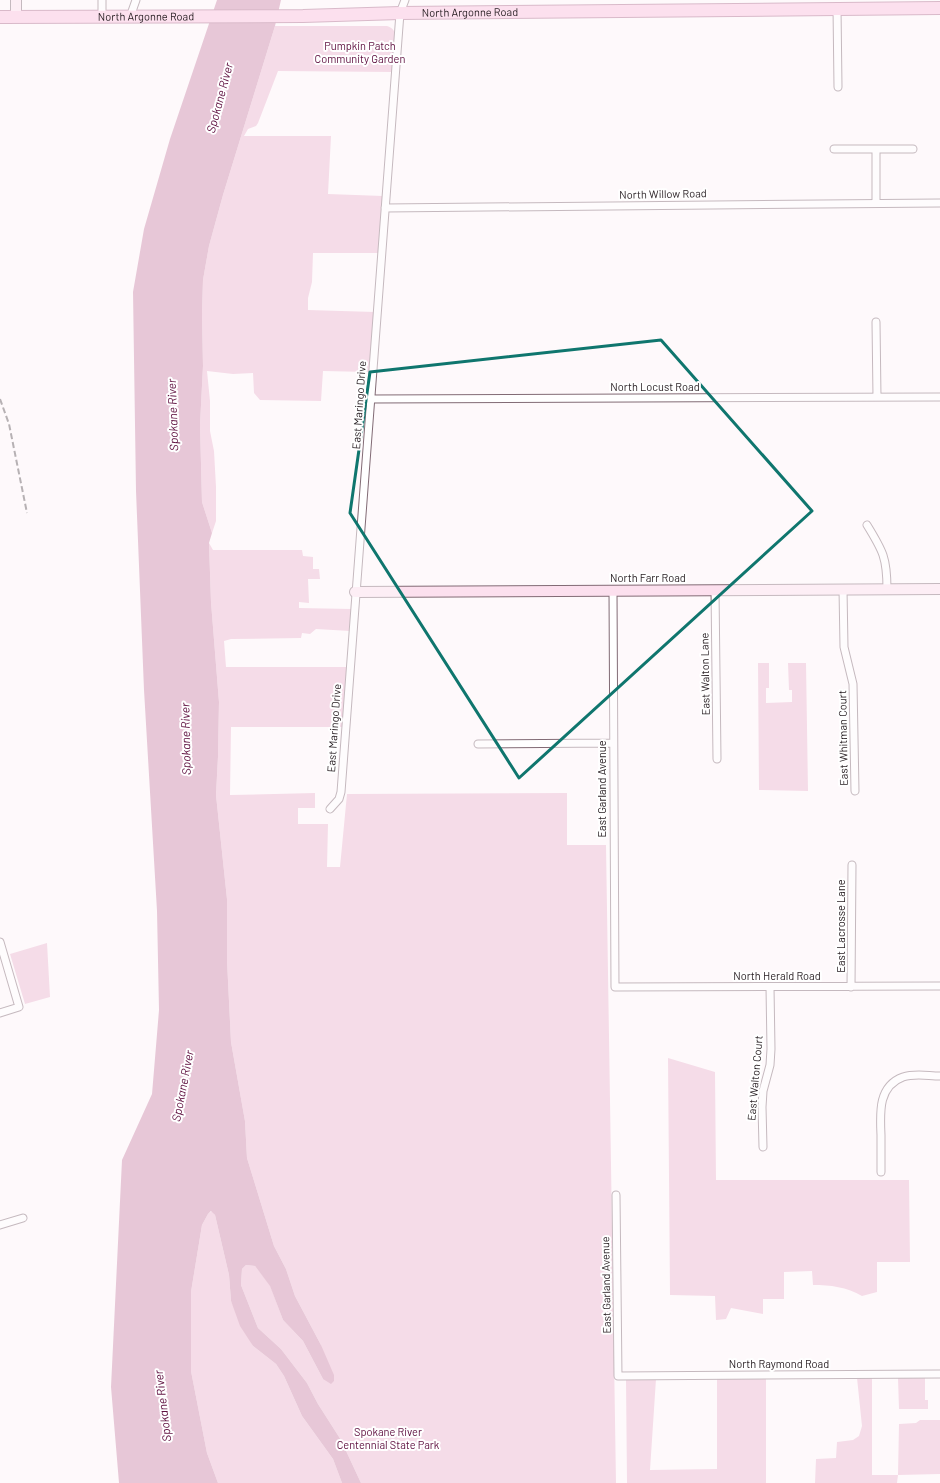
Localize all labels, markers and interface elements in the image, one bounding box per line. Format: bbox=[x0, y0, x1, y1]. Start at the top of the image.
street label: North Argonne Road bbox=[422, 5, 518, 19]
street label: North Argonne Road bbox=[98, 9, 194, 23]
park label: Pumpkin Patch Community Garden bbox=[315, 39, 405, 65]
water label: Spokane River bbox=[203, 60, 235, 134]
street label: North Willow Road bbox=[619, 186, 707, 201]
street label: East Maringo Drive bbox=[349, 360, 368, 450]
water label: Spokane River bbox=[164, 378, 180, 451]
street label: North Locust Road bbox=[610, 380, 700, 393]
street label: North Farr Road bbox=[610, 571, 686, 584]
street label: East Walton Lane bbox=[697, 632, 712, 715]
street label: East Maringo Drive bbox=[324, 683, 343, 773]
street label: East Whitman Court bbox=[835, 690, 850, 786]
water label: Spokane River bbox=[177, 702, 193, 775]
street label: East Garland Avenue bbox=[595, 740, 608, 838]
street label: East Lacrosse Lane bbox=[834, 879, 847, 973]
street label: North Herald Road bbox=[733, 969, 821, 982]
street label: East Walton Court bbox=[744, 1035, 765, 1121]
water label: Spokane River bbox=[168, 1048, 196, 1123]
street label: East Garland Avenue bbox=[598, 1236, 613, 1334]
street label: North Raymond Road bbox=[729, 1357, 829, 1370]
water label: Spokane River bbox=[151, 1369, 173, 1443]
park label: Spokane River Centennial State Park bbox=[337, 1425, 440, 1451]

